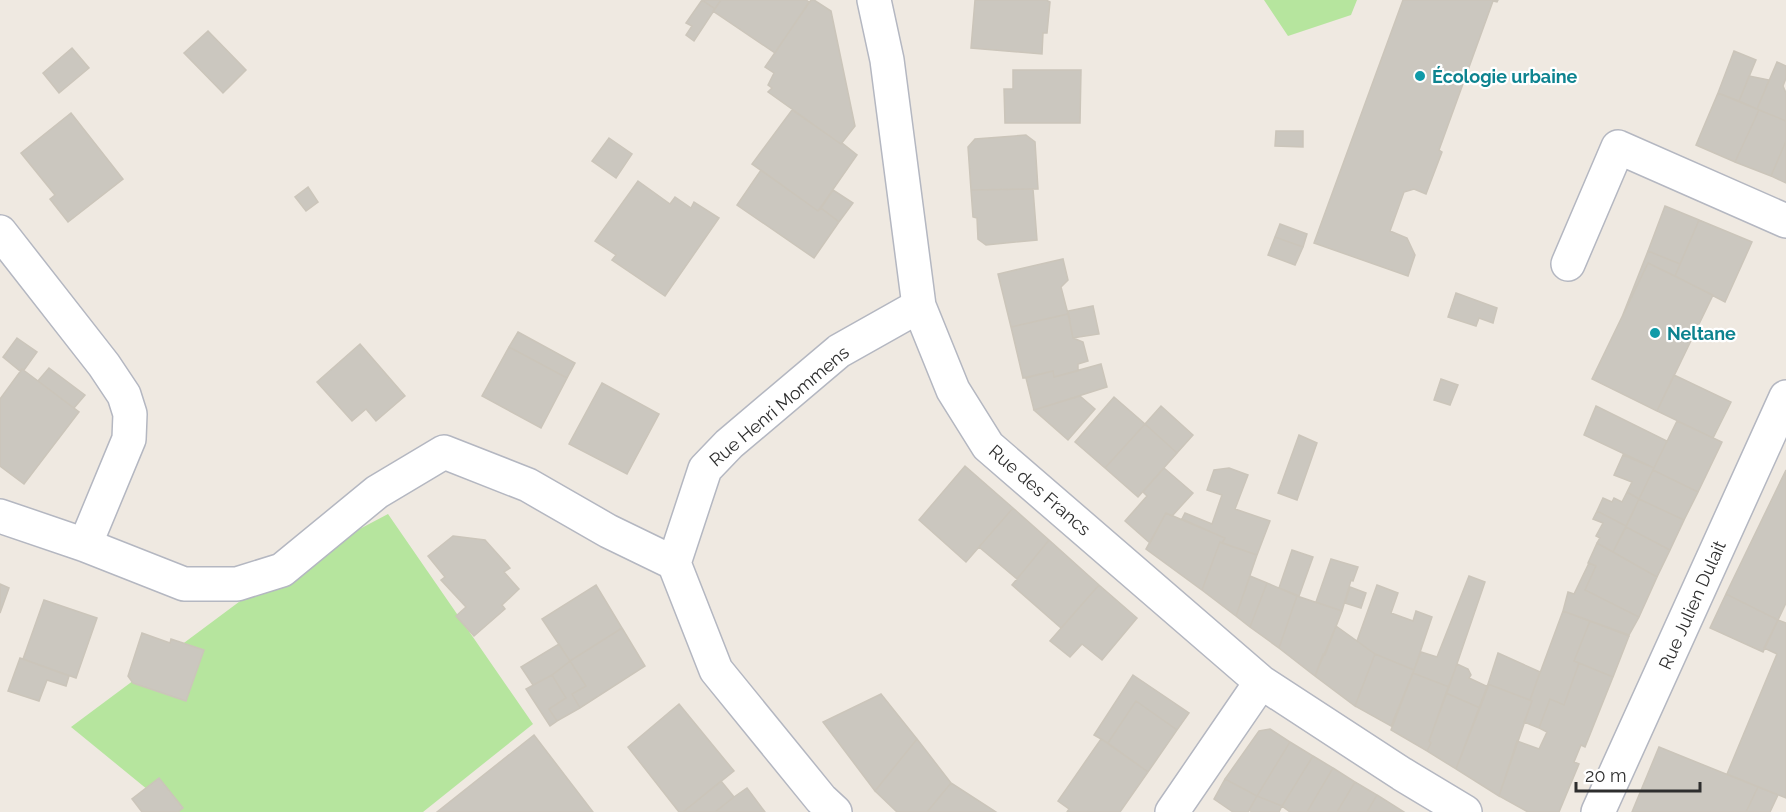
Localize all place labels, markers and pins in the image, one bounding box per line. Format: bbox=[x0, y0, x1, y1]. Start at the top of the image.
place label: Écologie urbaine bbox=[1432, 66, 1578, 87]
marker: Écologie urbaine bbox=[1413, 69, 1427, 83]
place label: Neltane bbox=[1667, 323, 1736, 344]
marker: Neltane bbox=[1648, 326, 1662, 340]

